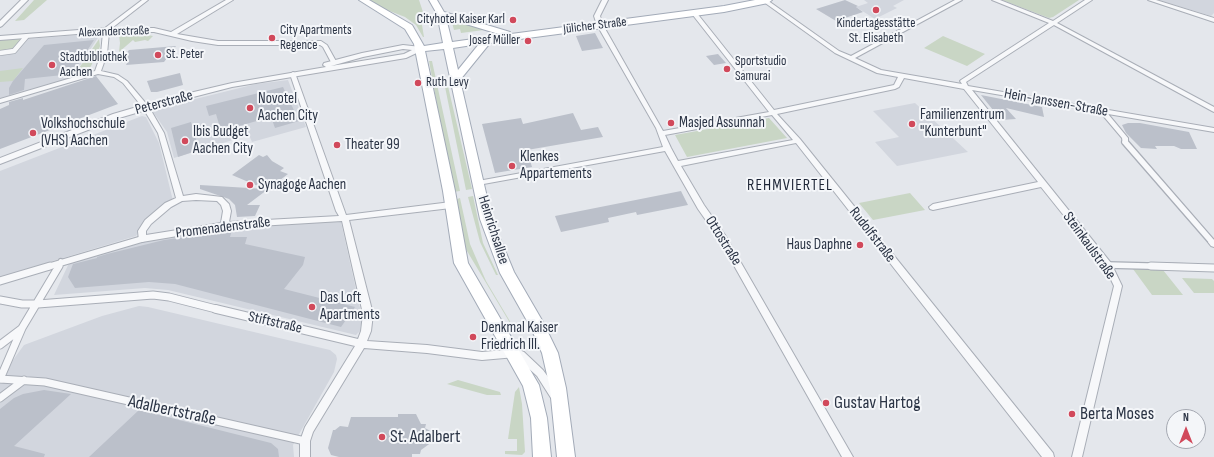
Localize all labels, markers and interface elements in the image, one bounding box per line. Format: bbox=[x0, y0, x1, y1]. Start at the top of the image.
marker: Kindertagesstätte St. Elisabeth bbox=[871, 5, 881, 15]
place label: Cityhotel Kaiser Karl bbox=[417, 12, 505, 28]
street label: Jülicher Straße bbox=[562, 14, 628, 38]
marker: Cityhotel Kaiser Karl bbox=[508, 15, 518, 25]
place label: Kindertagesstätte St. Elisabeth bbox=[837, 16, 915, 47]
street label: Alexanderstraße bbox=[78, 23, 150, 41]
place label: City Apartments Regence bbox=[280, 23, 352, 54]
marker: City Apartments Regence bbox=[267, 33, 277, 43]
place label: Josef Müller bbox=[469, 33, 520, 49]
marker: Josef Müller bbox=[523, 36, 533, 46]
place label: St. Peter bbox=[166, 47, 204, 63]
place label: Stadtbibliothek Aachen bbox=[60, 50, 127, 81]
marker: St. Peter bbox=[153, 50, 163, 60]
place label: Sportstudio Samurai bbox=[735, 54, 786, 85]
marker: Stadtbibliothek Aachen bbox=[47, 60, 57, 70]
marker: Sportstudio Samurai bbox=[722, 64, 732, 74]
place label: Ruth Levy bbox=[426, 75, 469, 91]
marker: Ruth Levy bbox=[413, 78, 423, 88]
street label: Hein-Janssen-Straße bbox=[1002, 85, 1110, 121]
street label: Peterstraße bbox=[133, 87, 195, 119]
place label: Novotel Aachen City bbox=[258, 90, 318, 125]
marker: Novotel Aachen City bbox=[245, 103, 255, 113]
place label: Familienzentrum "Kunterbunt" bbox=[920, 106, 1004, 141]
place label: Masjed Assunnah bbox=[679, 114, 765, 132]
place label: Volkshochschule (VHS) Aachen bbox=[41, 115, 125, 150]
marker: Masjed Assunnah bbox=[666, 118, 676, 128]
marker: Familienzentrum "Kunterbunt" bbox=[907, 119, 917, 129]
place label: Ibis Budget Aachen City bbox=[193, 123, 253, 158]
marker: Volkshochschule (VHS) Aachen bbox=[28, 128, 38, 138]
marker: Ibis Budget Aachen City bbox=[180, 136, 190, 146]
place label: Theater 99 bbox=[345, 136, 400, 154]
marker: Theater 99 bbox=[332, 140, 342, 150]
place label: Klenkes Appartements bbox=[520, 148, 592, 183]
marker: Klenkes Appartements bbox=[507, 161, 517, 171]
place label: Synagoge Aachen bbox=[258, 176, 346, 194]
district label: REHMVIERTEL bbox=[747, 176, 833, 196]
marker: Synagoge Aachen bbox=[245, 180, 255, 190]
street label: Heinrichsallee bbox=[473, 193, 513, 267]
street label: Rudolfstraße bbox=[845, 204, 899, 266]
street label: Steinkaulstraße bbox=[1059, 209, 1119, 283]
street label: Promenadenstraße bbox=[175, 213, 271, 243]
street label: Ottostraße bbox=[701, 213, 745, 269]
place label: Haus Daphne bbox=[786, 236, 852, 254]
marker: Haus Daphne bbox=[855, 240, 865, 250]
place label: Das Loft Apartments bbox=[320, 289, 380, 324]
marker: Das Loft Apartments bbox=[307, 302, 317, 312]
street label: Stiftstraße bbox=[246, 308, 304, 338]
place label: Denkmal Kaiser Friedrich III. bbox=[481, 319, 558, 354]
marker: Denkmal Kaiser Friedrich III. bbox=[468, 332, 478, 342]
street label: Adalbertstraße bbox=[126, 391, 218, 431]
place label: Gustav Hartog bbox=[834, 392, 920, 414]
marker: Gustav Hartog bbox=[821, 398, 831, 408]
place label: Berta Moses bbox=[1080, 403, 1154, 425]
marker: Berta Moses bbox=[1067, 409, 1077, 419]
north arrow bbox=[1166, 409, 1206, 449]
text: N bbox=[1183, 411, 1189, 424]
place label: St. Adalbert bbox=[390, 426, 460, 448]
marker: St. Adalbert bbox=[377, 432, 387, 442]

